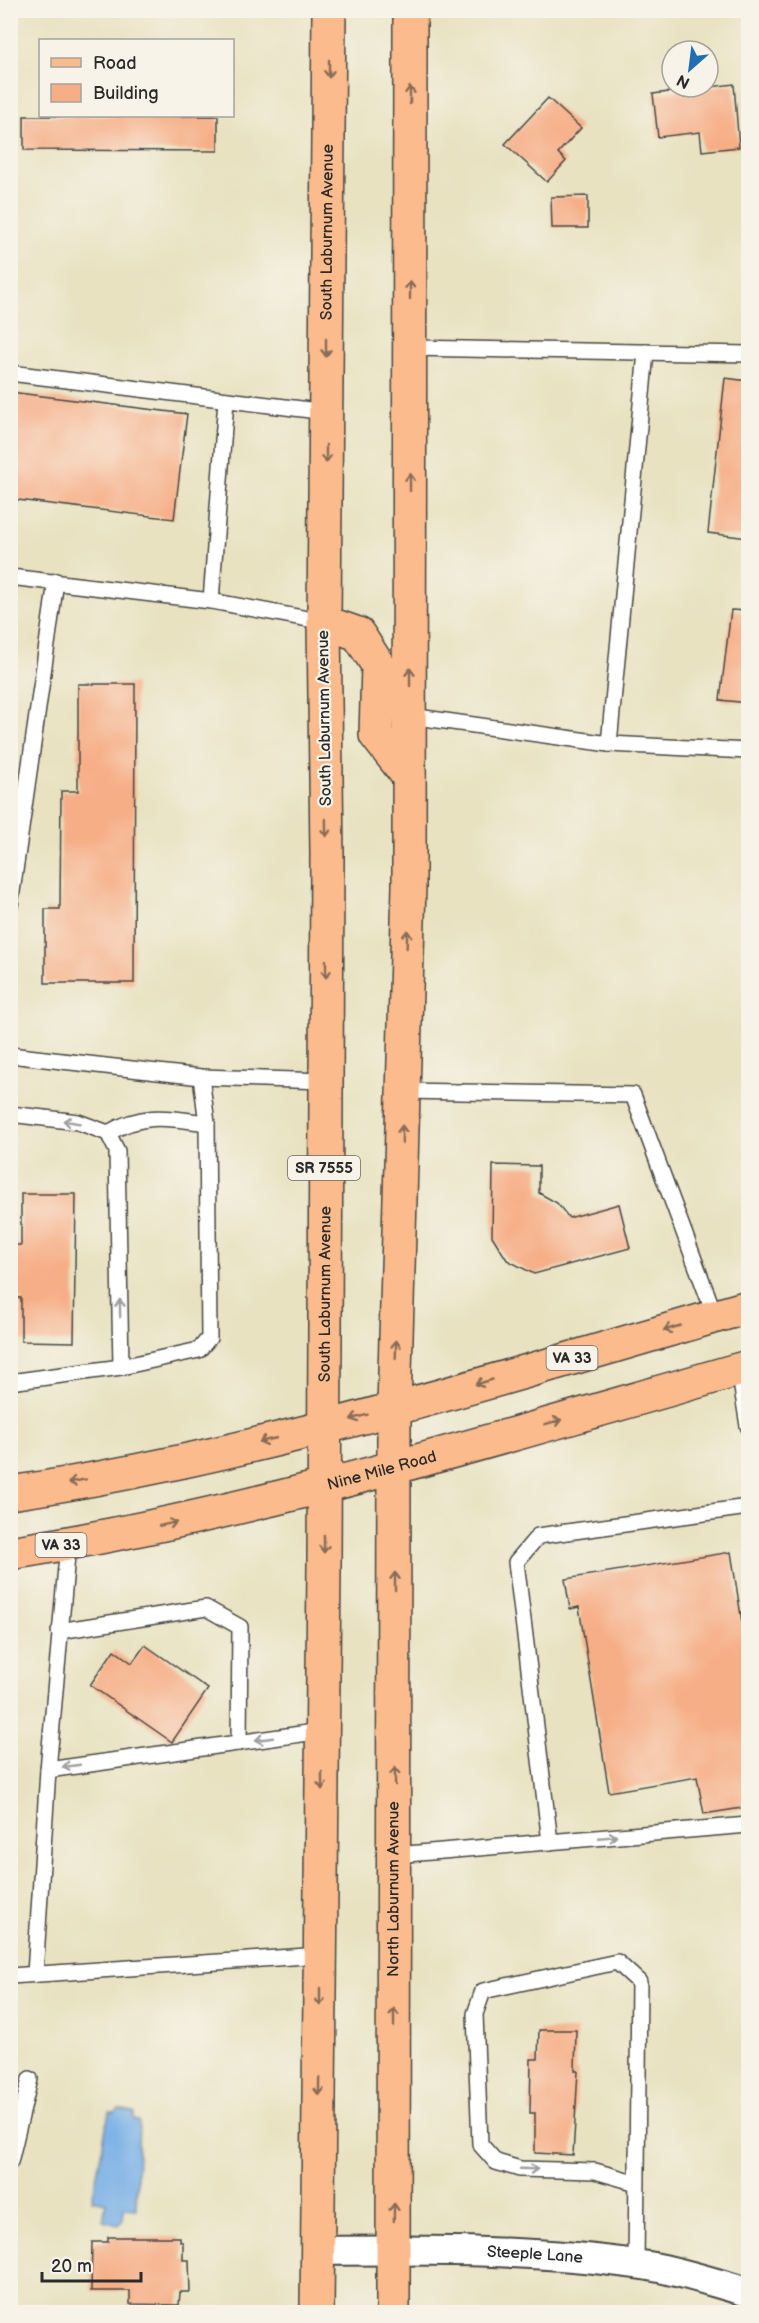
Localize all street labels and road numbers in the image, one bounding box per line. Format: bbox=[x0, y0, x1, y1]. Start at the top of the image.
street label: South Laburnum Avenue bbox=[317, 143, 337, 320]
street label: South Laburnum Avenue bbox=[314, 629, 336, 806]
road number: SR 7555 bbox=[288, 1156, 360, 1180]
street label: South Laburnum Avenue bbox=[315, 1205, 335, 1382]
road number: VA 33 bbox=[546, 1346, 598, 1370]
street label: Nine Mile Road bbox=[325, 1447, 439, 1494]
road number: VA 33 bbox=[36, 1533, 86, 1557]
street label: North Laburnum Avenue bbox=[384, 1801, 403, 1977]
street label: Steeple Lane bbox=[487, 2242, 584, 2267]

